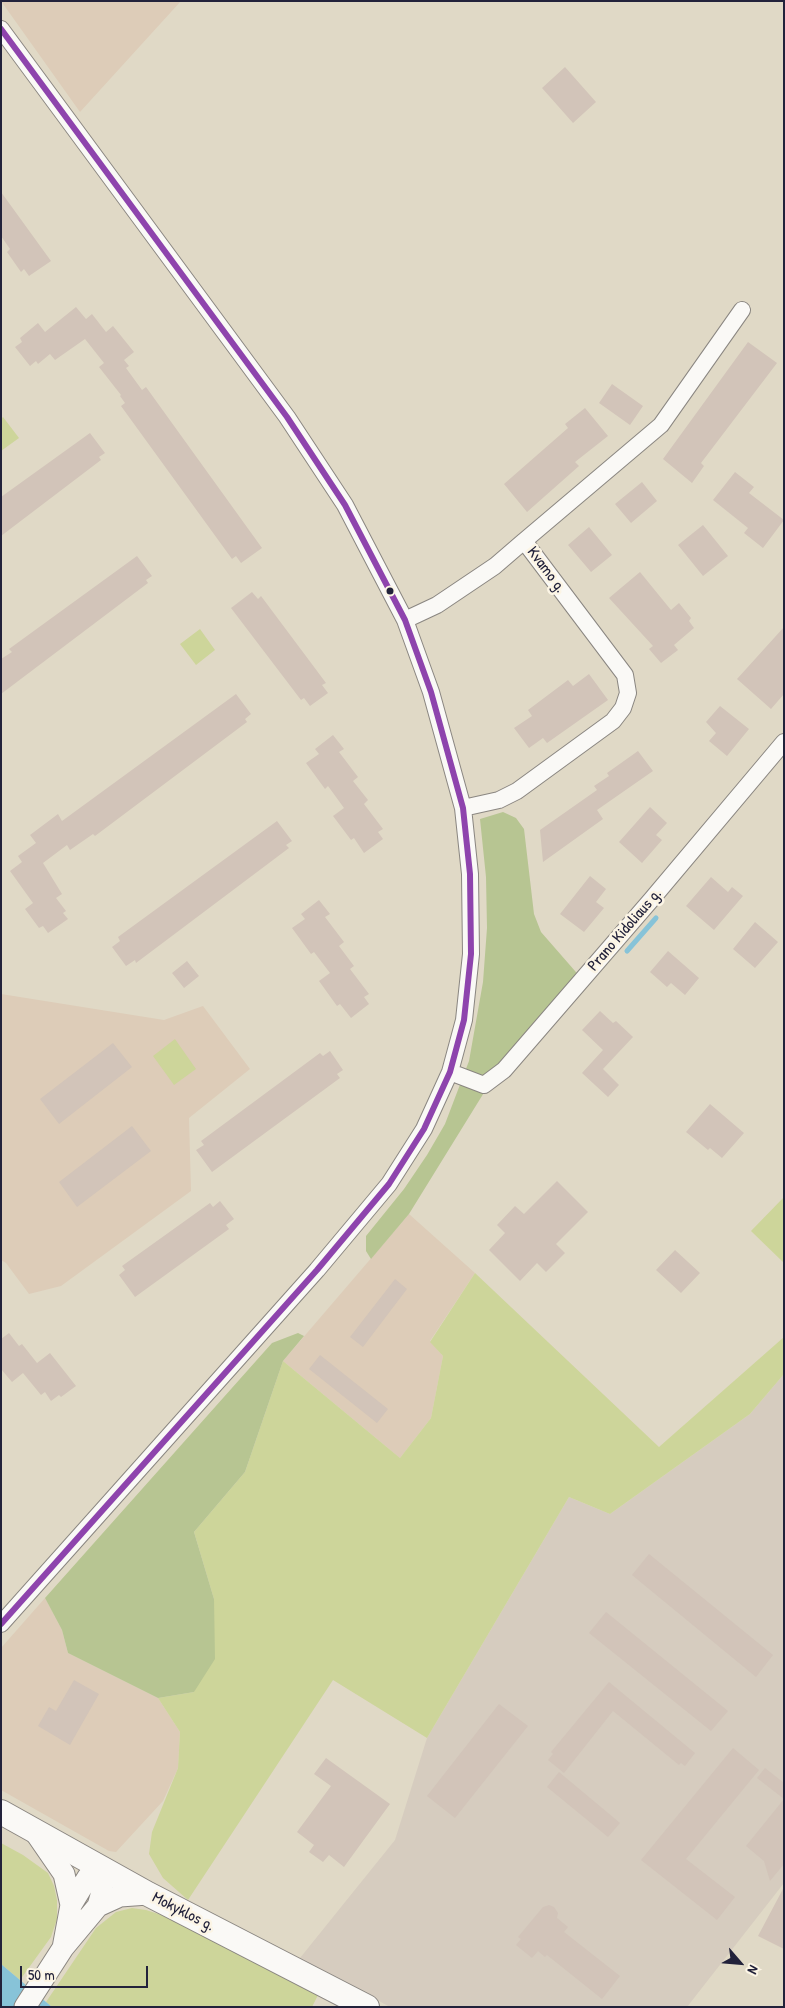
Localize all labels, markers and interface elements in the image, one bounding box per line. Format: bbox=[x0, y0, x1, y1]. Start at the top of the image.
street label: Kvamo g. bbox=[523, 543, 569, 597]
unlabelled marker bbox=[385, 586, 395, 596]
street label: Prano Kidoliaus g. bbox=[584, 885, 666, 975]
street label: Mokyklos g. bbox=[149, 1888, 217, 1936]
north arrow bbox=[715, 1938, 765, 1988]
scale bar bbox=[22, 1956, 150, 1988]
text: N bbox=[744, 1962, 764, 1978]
text: 50 m bbox=[28, 1964, 55, 1985]

